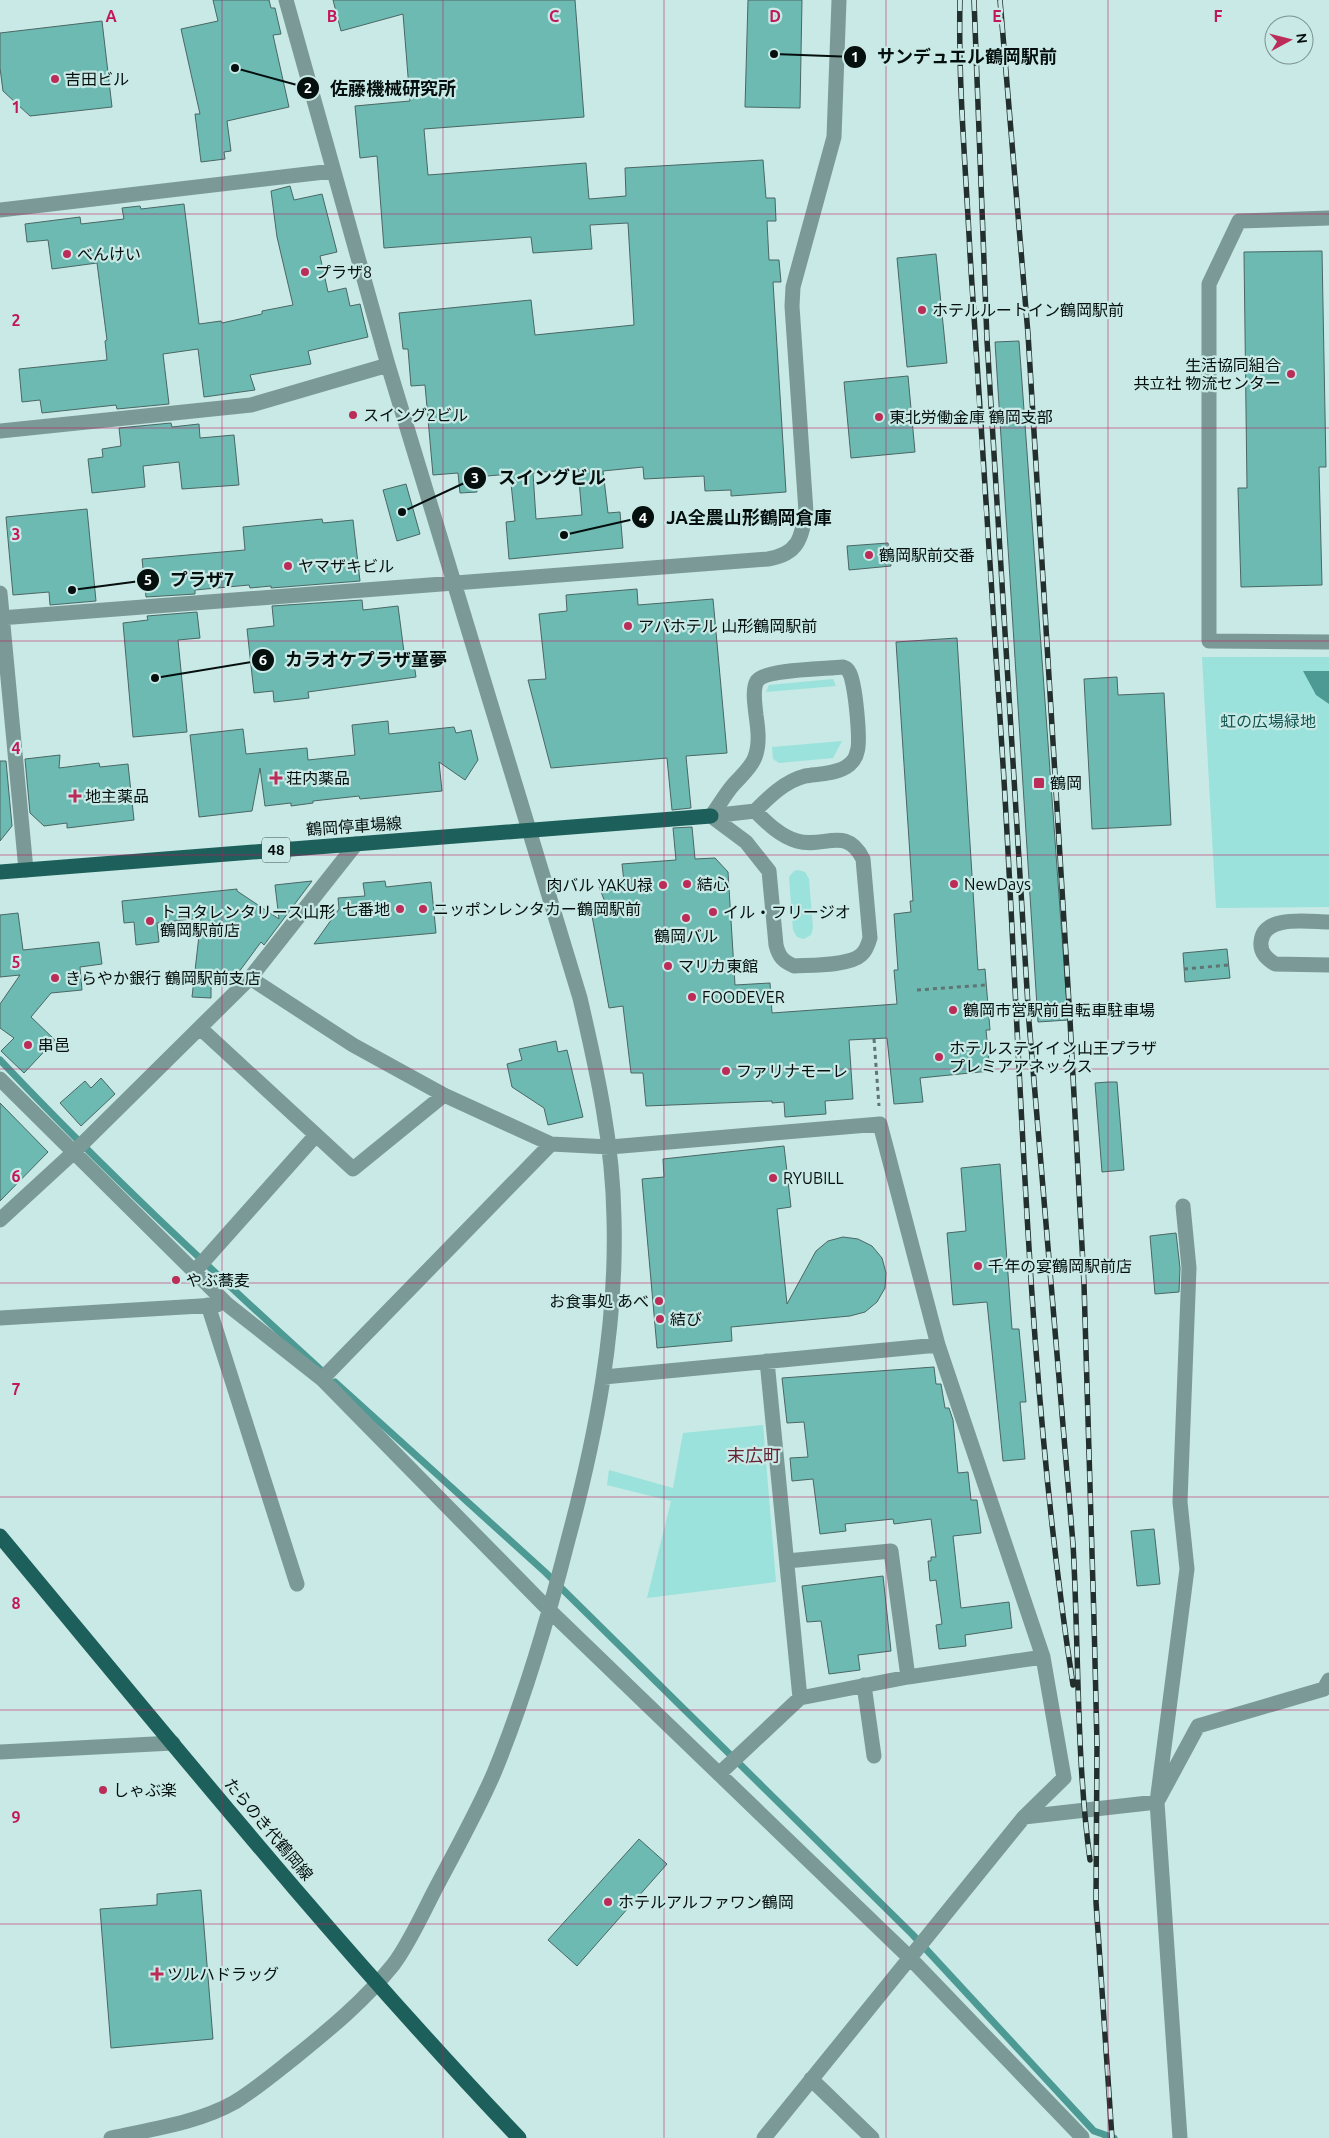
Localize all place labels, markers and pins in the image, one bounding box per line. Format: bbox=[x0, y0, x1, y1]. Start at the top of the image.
callout: サンデュエル鶴岡駅前 bbox=[842, 40, 1067, 73]
place label: 吉田ビル bbox=[65, 70, 129, 88]
callout: 佐藤機械研究所 bbox=[295, 72, 466, 105]
marker: 吉田ビル bbox=[49, 73, 61, 85]
place label: べんけい bbox=[77, 245, 141, 263]
marker: べんけい bbox=[61, 248, 73, 260]
place label: プラザ8 bbox=[315, 263, 372, 281]
marker: プラザ8 bbox=[299, 266, 311, 278]
place label: ホテルルートイン鶴岡駅前 bbox=[932, 301, 1124, 319]
marker: ホテルルートイン鶴岡駅前 bbox=[916, 304, 928, 316]
place label: 生活協同組合 共立社 物流センター bbox=[1133, 356, 1281, 392]
marker: 生活協同組合 共立社 物流センター bbox=[1285, 368, 1297, 380]
place label: スイング2ビル bbox=[363, 406, 468, 424]
place label: 東北労働金庫 鶴岡支部 bbox=[889, 408, 1053, 426]
marker: スイング2ビル bbox=[347, 409, 359, 421]
marker: 東北労働金庫 鶴岡支部 bbox=[873, 411, 885, 423]
callout: スイングビル bbox=[463, 461, 616, 494]
callout: JA全農山形鶴岡倉庫 bbox=[631, 501, 842, 534]
place label: 鶴岡駅前交番 bbox=[879, 546, 975, 564]
marker: 鶴岡駅前交番 bbox=[863, 549, 875, 561]
place label: ヤマザキビル bbox=[298, 557, 394, 575]
marker: ヤマザキビル bbox=[282, 560, 294, 572]
callout: プラザ7 bbox=[135, 563, 245, 596]
place label: アパホテル 山形鶴岡駅前 bbox=[638, 617, 817, 635]
marker: アパホテル 山形鶴岡駅前 bbox=[622, 620, 634, 632]
callout: カラオケプラザ童夢 bbox=[250, 644, 457, 677]
place label: 荘内薬品 bbox=[286, 769, 350, 787]
marker: 荘内薬品 bbox=[270, 772, 282, 784]
place label: 鶴岡 bbox=[1050, 774, 1082, 792]
marker: 鶴岡 bbox=[1032, 776, 1046, 790]
place label: 地主薬品 bbox=[85, 787, 149, 805]
marker: 地主薬品 bbox=[69, 790, 81, 802]
place label: 結心 bbox=[697, 875, 729, 893]
place label: NewDays bbox=[964, 875, 1031, 893]
place label: 肉バル YAKU禄 bbox=[546, 876, 653, 894]
marker: 結心 bbox=[681, 878, 693, 890]
marker: NewDays bbox=[948, 878, 960, 890]
marker: 肉バル YAKU禄 bbox=[657, 879, 669, 891]
place label: 七番地 bbox=[342, 900, 390, 918]
place label: ニッポンレンタカー鶴岡駅前 bbox=[433, 900, 641, 918]
place label: トヨタレンタリース山形 鶴岡駅前店 bbox=[160, 903, 335, 939]
marker: 七番地 bbox=[394, 903, 406, 915]
marker: ニッポンレンタカー鶴岡駅前 bbox=[417, 903, 429, 915]
place label: イル・フリージオ bbox=[723, 903, 851, 921]
marker: イル・フリージオ bbox=[707, 906, 719, 918]
marker: 鶴岡バル bbox=[680, 912, 692, 924]
marker: トヨタレンタリース山形 鶴岡駅前店 bbox=[144, 915, 156, 927]
place label: 鶴岡バル bbox=[654, 927, 718, 945]
place label: マリカ東館 bbox=[678, 957, 758, 975]
marker: マリカ東館 bbox=[662, 960, 674, 972]
place label: きらやか銀行 鶴岡駅前支店 bbox=[65, 969, 261, 987]
marker: きらやか銀行 鶴岡駅前支店 bbox=[49, 972, 61, 984]
place label: FOODEVER bbox=[702, 988, 785, 1006]
marker: FOODEVER bbox=[686, 991, 698, 1003]
place label: 鶴岡市営駅前自転車駐車場 bbox=[963, 1001, 1155, 1019]
marker: 鶴岡市営駅前自転車駐車場 bbox=[947, 1004, 959, 1016]
place label: 串邑 bbox=[38, 1036, 70, 1054]
marker: 串邑 bbox=[22, 1039, 34, 1051]
place label: ホテルステイイン山王プラザ プレミアアネックス bbox=[949, 1039, 1157, 1075]
marker: ホテルステイイン山王プラザ プレミアアネックス bbox=[933, 1051, 945, 1063]
place label: ファリナモーレ bbox=[736, 1062, 848, 1080]
marker: ファリナモーレ bbox=[720, 1065, 732, 1077]
place label: RYUBILL bbox=[783, 1169, 844, 1187]
marker: RYUBILL bbox=[767, 1172, 779, 1184]
place label: 千年の宴鶴岡駅前店 bbox=[988, 1257, 1132, 1275]
marker: 千年の宴鶴岡駅前店 bbox=[972, 1260, 984, 1272]
place label: やぶ蕎麦 bbox=[186, 1271, 250, 1289]
marker: やぶ蕎麦 bbox=[170, 1274, 182, 1286]
place label: お食事処 あべ bbox=[549, 1292, 649, 1310]
marker: お食事処 あべ bbox=[653, 1295, 665, 1307]
place label: 結び bbox=[670, 1310, 702, 1328]
marker: 結び bbox=[654, 1313, 666, 1325]
place label: しゃぶ楽 bbox=[113, 1781, 177, 1799]
marker: しゃぶ楽 bbox=[97, 1784, 109, 1796]
place label: ホテルアルファワン鶴岡 bbox=[618, 1893, 794, 1911]
marker: ホテルアルファワン鶴岡 bbox=[602, 1896, 614, 1908]
place label: ツルハドラッグ bbox=[167, 1965, 279, 1983]
marker: ツルハドラッグ bbox=[151, 1968, 163, 1980]

